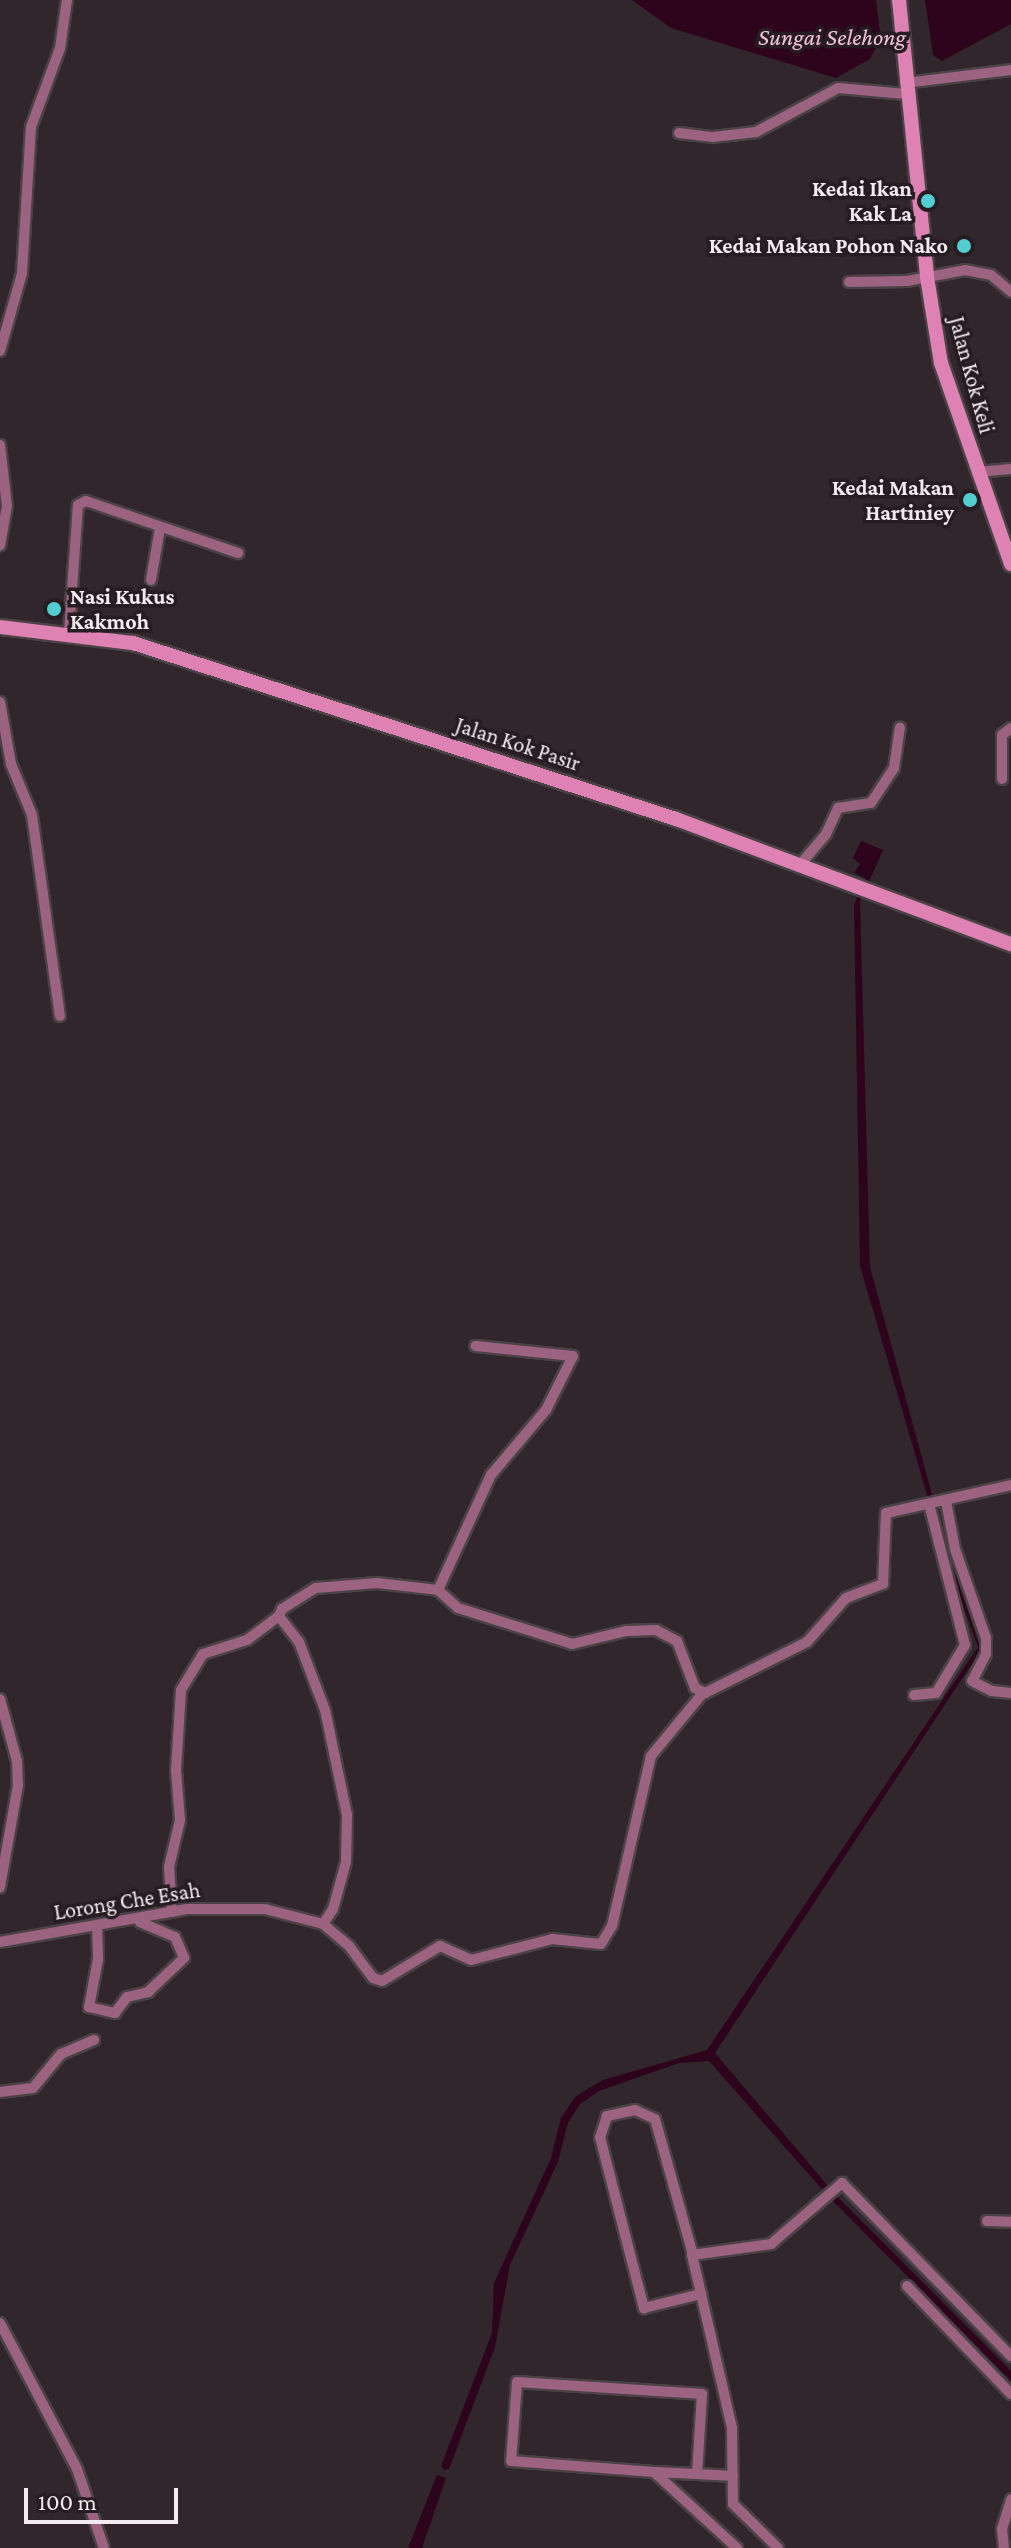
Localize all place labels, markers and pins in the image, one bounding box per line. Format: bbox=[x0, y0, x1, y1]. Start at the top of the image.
place label: Kedai Ikan Kak La bbox=[812, 175, 912, 226]
marker: Kedai Ikan Kak La bbox=[919, 192, 937, 210]
place label: Kedai Makan Pohon Nako bbox=[709, 233, 948, 259]
marker: Kedai Makan Pohon Nako bbox=[955, 237, 973, 255]
place label: Kedai Makan Hartiniey bbox=[832, 474, 954, 526]
marker: Kedai Makan Hartiniey bbox=[961, 491, 979, 509]
place label: Nasi Kukus Kakmoh bbox=[70, 583, 174, 634]
marker: Nasi Kukus Kakmoh bbox=[45, 600, 63, 618]

